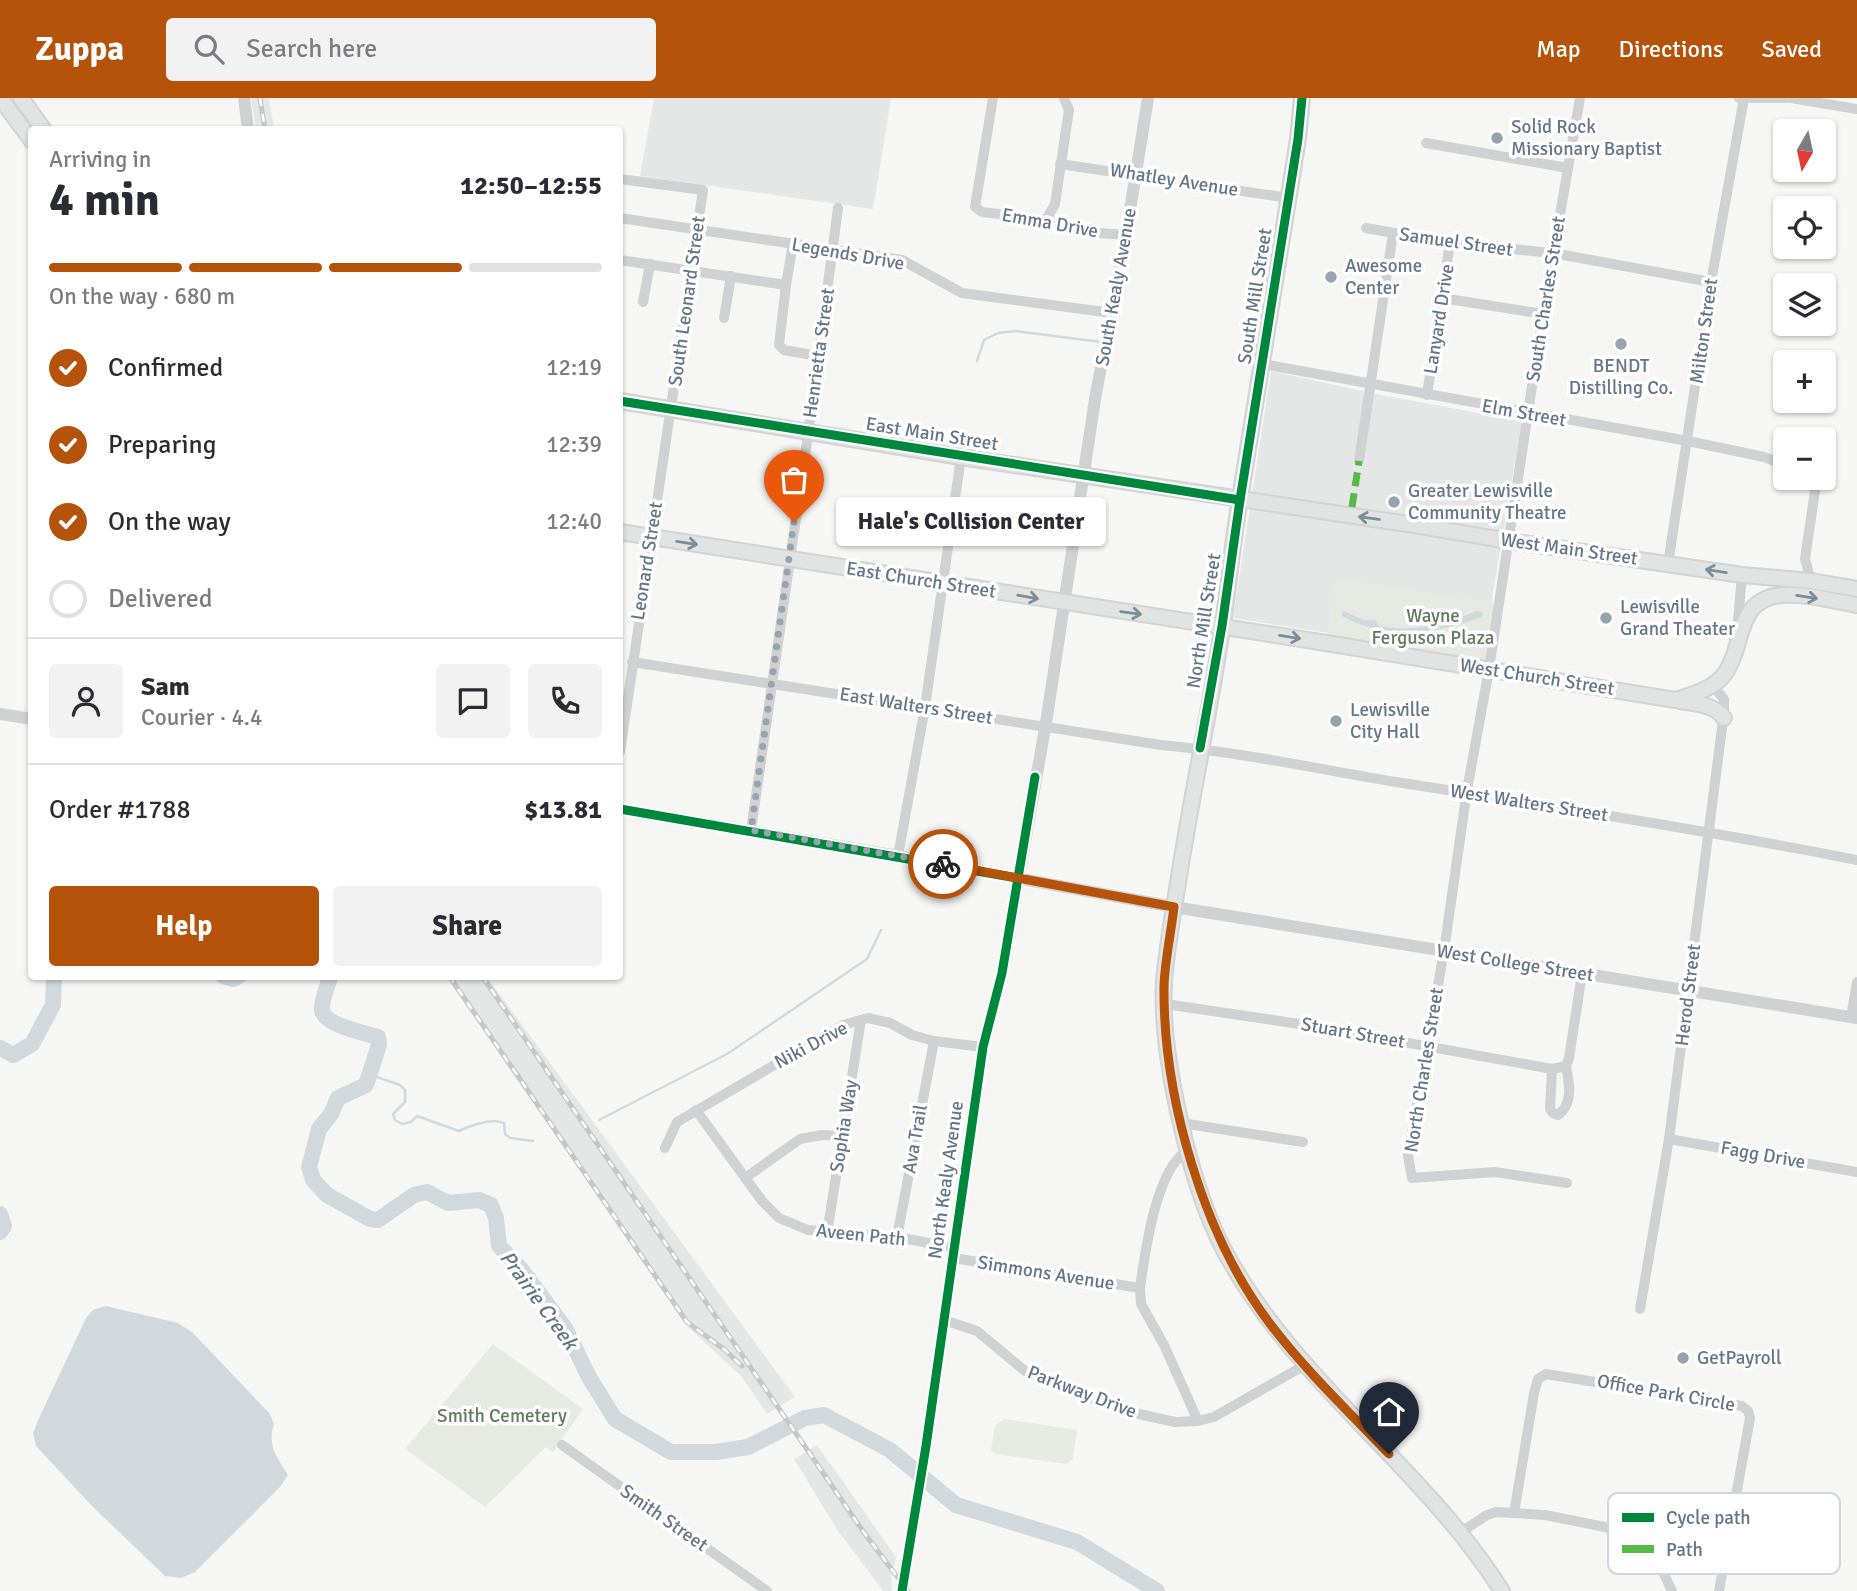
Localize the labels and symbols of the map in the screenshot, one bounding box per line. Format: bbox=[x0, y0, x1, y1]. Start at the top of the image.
place label: Solid Rock Missionary Baptist bbox=[1511, 115, 1662, 161]
north arrow bbox=[1773, 119, 1836, 182]
marker: Solid Rock Missionary Baptist bbox=[1489, 130, 1505, 146]
street label: Whatley Avenue bbox=[1108, 158, 1240, 202]
street label: Emma Drive bbox=[1000, 203, 1100, 243]
street label: South Kealy Avenue bbox=[1090, 206, 1142, 368]
street label: South Leonard Street bbox=[663, 214, 711, 388]
street label: South Charles Street bbox=[1521, 214, 1571, 384]
street label: Samuel Street bbox=[1398, 222, 1515, 262]
street label: South Mill Street bbox=[1232, 226, 1278, 366]
street label: Legends Drive bbox=[790, 232, 906, 276]
place label: Awesome Center bbox=[1345, 254, 1422, 300]
street label: Lanyard Drive bbox=[1418, 262, 1460, 376]
marker: Awesome Center bbox=[1323, 269, 1339, 285]
street label: Milton Street bbox=[1685, 276, 1723, 385]
street label: Henrietta Street bbox=[798, 286, 840, 420]
marker: BENDT Distilling Co. bbox=[1613, 336, 1629, 352]
place label: BENDT Distilling Co. bbox=[1569, 354, 1673, 400]
street label: Elm Street bbox=[1480, 394, 1568, 432]
street label: East Main Street bbox=[864, 412, 1000, 456]
pin bbox=[764, 450, 824, 522]
place label: Greater Lewisville Community Theatre bbox=[1408, 479, 1567, 525]
marker: Greater Lewisville Community Theatre bbox=[1386, 494, 1402, 510]
callout: Hale's Collision Center bbox=[836, 498, 1106, 546]
street label: Leonard Street bbox=[626, 500, 668, 622]
one-way arrow bbox=[1358, 511, 1381, 524]
street label: West Main Street bbox=[1499, 527, 1639, 571]
one-way arrow bbox=[675, 537, 698, 550]
street label: North Mill Street bbox=[1181, 551, 1227, 690]
street label: East Church Street bbox=[844, 556, 998, 604]
one-way arrow bbox=[1706, 564, 1728, 577]
one-way arrow bbox=[1016, 591, 1039, 604]
one-way arrow bbox=[1796, 591, 1818, 604]
place label: Lewisville Grand Theater bbox=[1620, 595, 1735, 641]
park label: Wayne Ferguson Plaza bbox=[1372, 604, 1495, 650]
one-way arrow bbox=[1119, 607, 1142, 620]
marker: Lewisville Grand Theater bbox=[1598, 610, 1614, 626]
one-way arrow bbox=[1278, 631, 1301, 644]
street label: West Church Street bbox=[1458, 653, 1616, 701]
street label: East Walters Street bbox=[838, 682, 995, 730]
place label: Lewisville City Hall bbox=[1350, 698, 1430, 744]
marker: Lewisville City Hall bbox=[1328, 713, 1344, 729]
street label: West Walters Street bbox=[1448, 779, 1610, 827]
courier bbox=[908, 829, 978, 899]
street label: West College Street bbox=[1435, 939, 1596, 987]
street label: Herod Street bbox=[1670, 942, 1706, 1047]
street label: North Charles Street bbox=[1399, 985, 1449, 1154]
street label: Stuart Street bbox=[1299, 1012, 1407, 1054]
street label: Niki Drive bbox=[770, 1016, 852, 1074]
street label: Sophia Way bbox=[825, 1078, 863, 1174]
street label: North Kealy Avenue bbox=[923, 1099, 969, 1261]
street label: Ava Trail bbox=[897, 1103, 933, 1175]
street label: Fagg Drive bbox=[1719, 1136, 1807, 1174]
street label: Aveen Path bbox=[815, 1218, 907, 1252]
water label: Prairie Creek bbox=[494, 1245, 585, 1357]
street label: Simmons Avenue bbox=[976, 1250, 1116, 1296]
place label: GetPayroll bbox=[1697, 1346, 1781, 1370]
marker: GetPayroll bbox=[1675, 1350, 1691, 1366]
street label: Parkway Drive bbox=[1024, 1360, 1140, 1424]
street label: Office Park Circle bbox=[1595, 1369, 1737, 1417]
pin bbox=[1359, 1382, 1419, 1454]
park label: Smith Cemetery bbox=[437, 1404, 567, 1428]
street label: Smith Street bbox=[616, 1479, 713, 1557]
legend bbox=[1608, 1493, 1840, 1574]
text: Cycle path bbox=[1666, 1506, 1751, 1530]
text: Path bbox=[1666, 1538, 1703, 1562]

